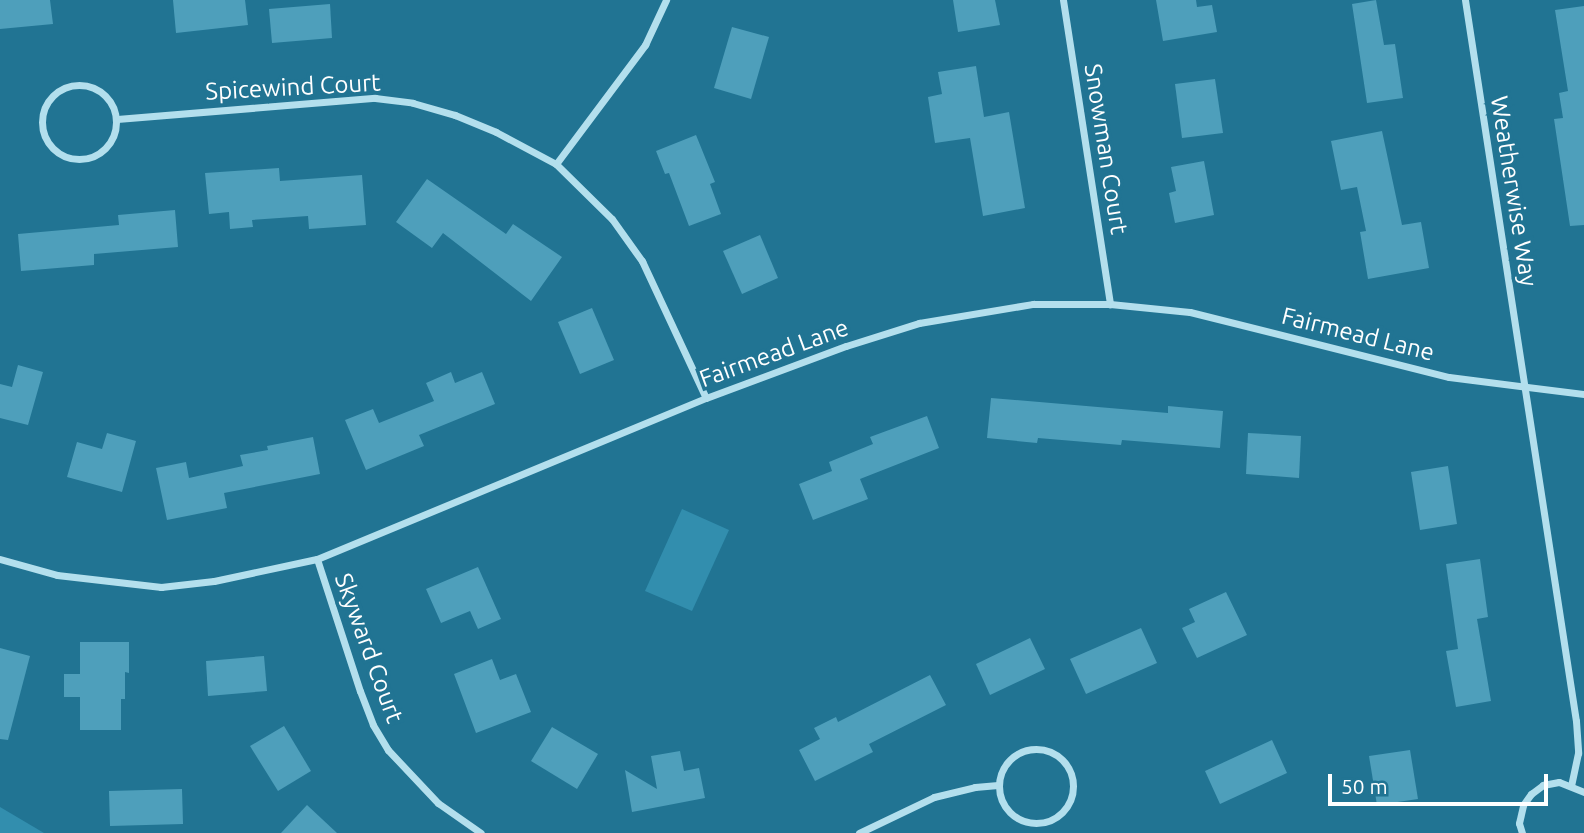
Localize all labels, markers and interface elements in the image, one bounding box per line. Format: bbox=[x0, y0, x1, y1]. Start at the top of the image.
street label: Snowman Court bbox=[1078, 62, 1134, 236]
street label: Spicewind Court bbox=[205, 68, 381, 106]
street label: Weatherwise Way bbox=[1485, 94, 1543, 288]
street label: Fairmead Lane bbox=[1279, 301, 1437, 367]
street label: Fairmead Lane bbox=[696, 313, 852, 393]
street label: Skyward Court bbox=[329, 569, 409, 727]
scale bar bbox=[1332, 760, 1552, 804]
text: 50 m bbox=[1341, 774, 1388, 798]

